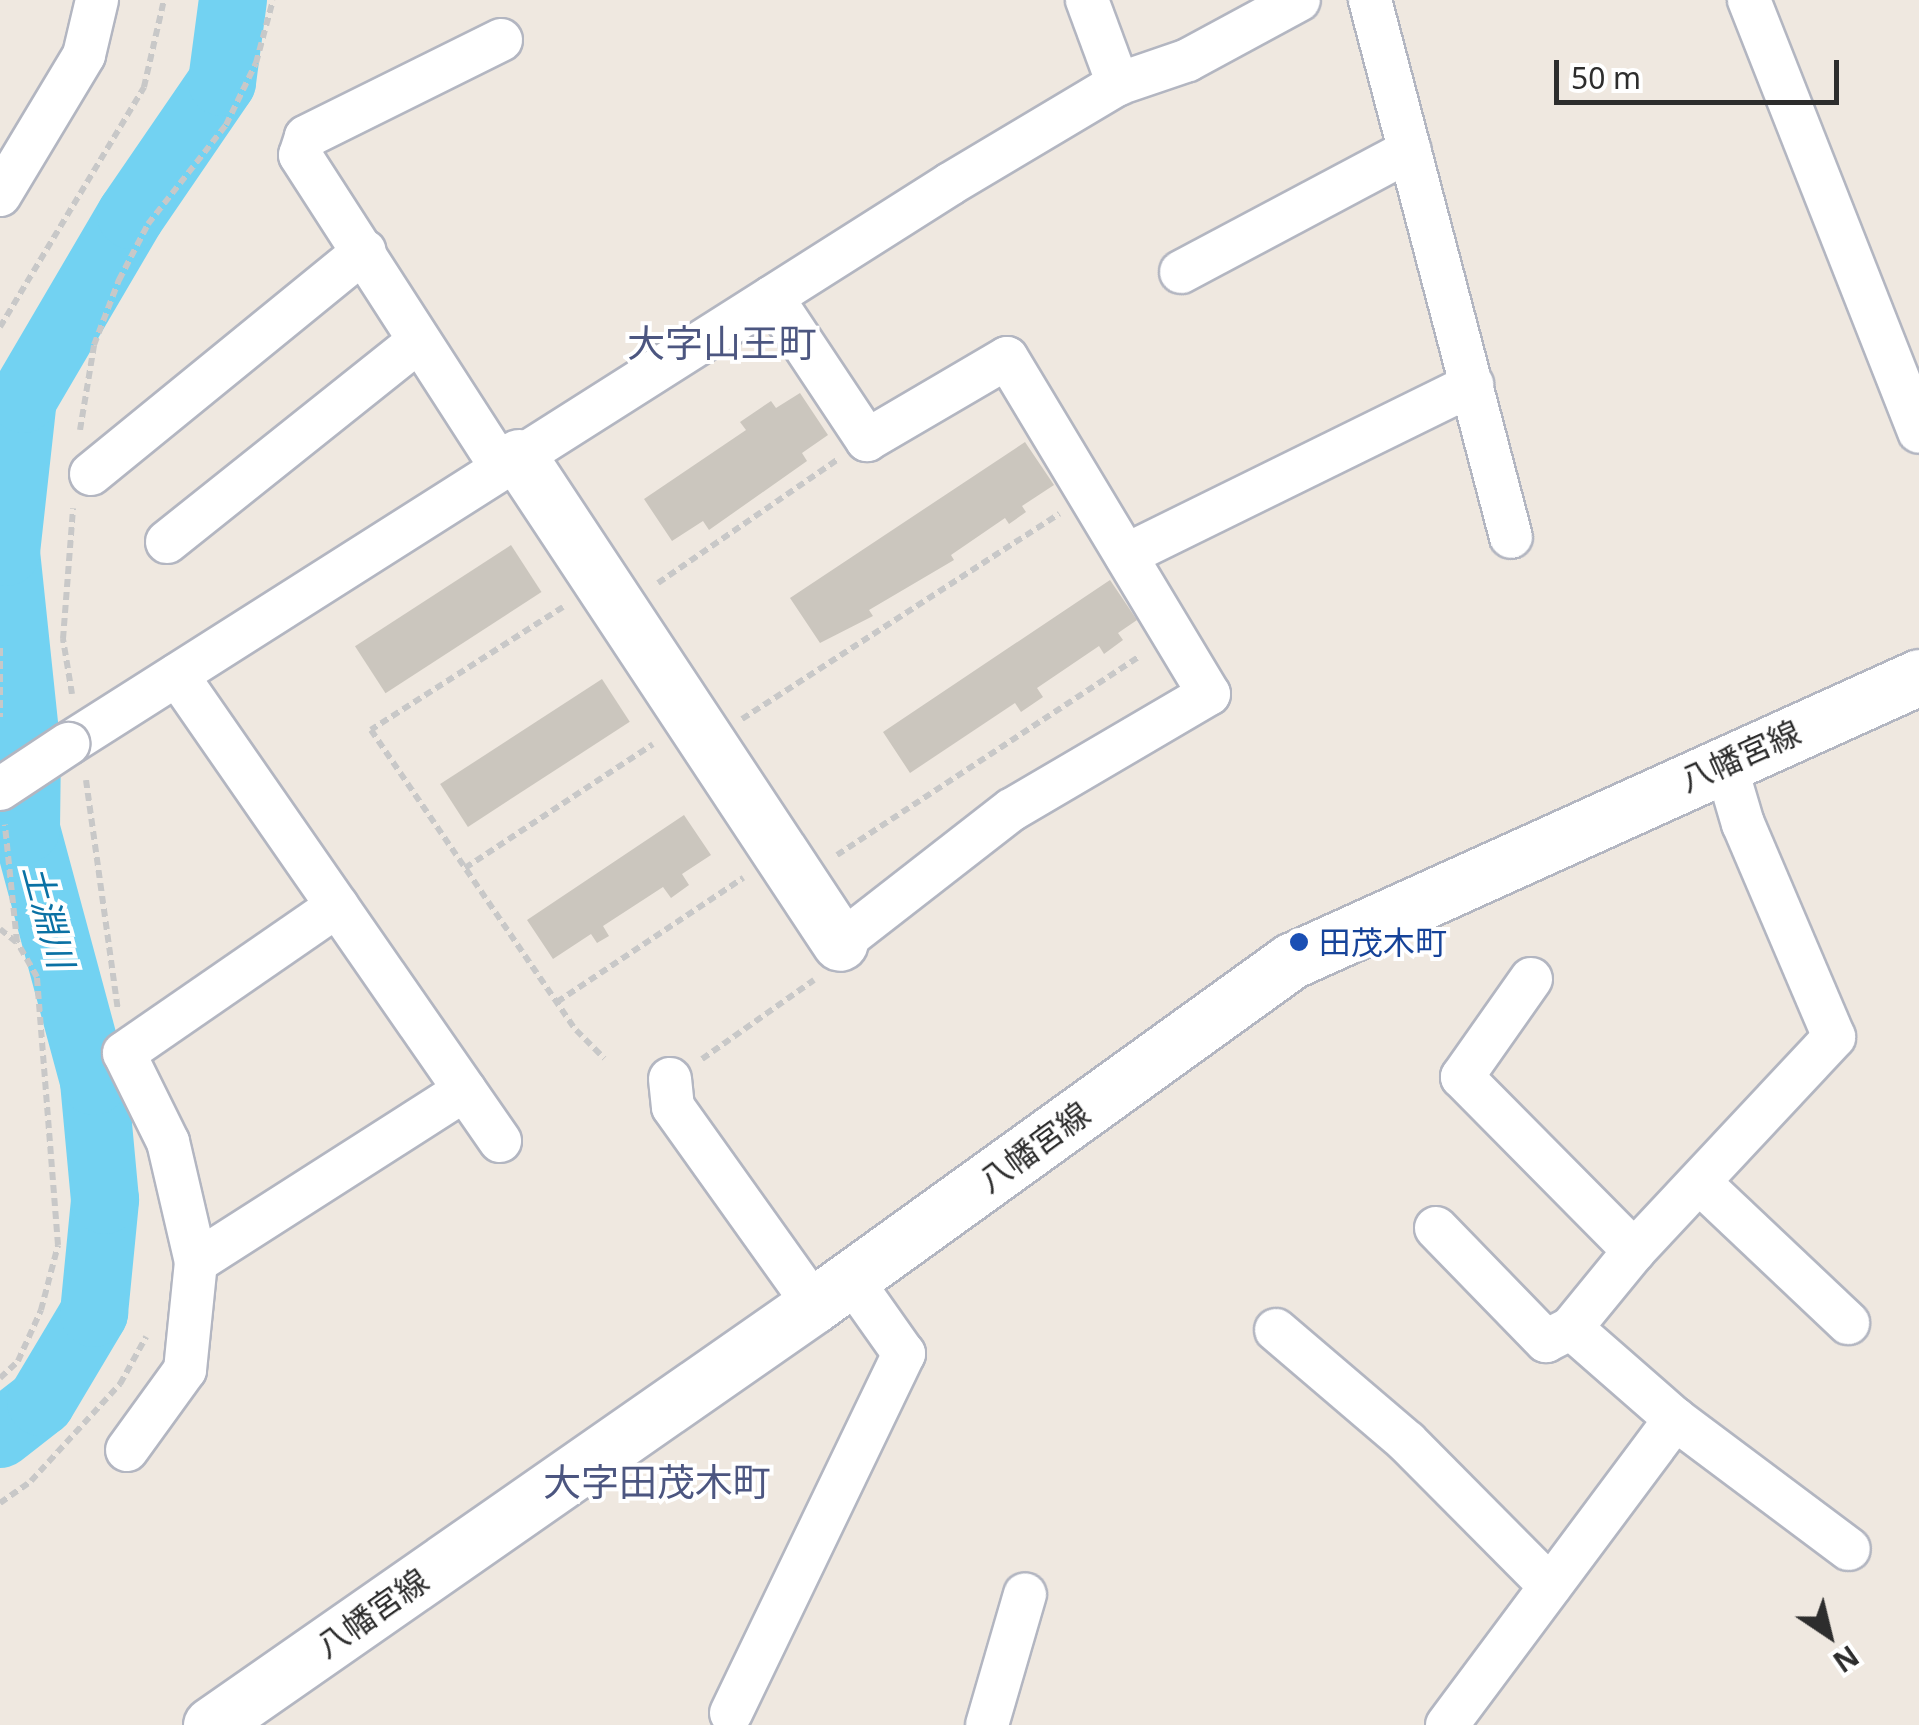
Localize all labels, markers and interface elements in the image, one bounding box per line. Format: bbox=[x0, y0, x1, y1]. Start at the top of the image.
scale bar bbox=[1559, 40, 1844, 102]
text: 50 m bbox=[1571, 57, 1641, 98]
district label: 大字山王町 bbox=[627, 320, 817, 366]
street label: 八幡宮線 bbox=[1674, 712, 1806, 800]
water label: 土淵川 bbox=[15, 860, 83, 972]
place label: 田茂木町 bbox=[1319, 923, 1447, 961]
marker: 田茂木町 bbox=[1288, 931, 1310, 953]
street label: 八幡宮線 bbox=[971, 1094, 1097, 1200]
district label: 大字田茂木町 bbox=[543, 1459, 771, 1505]
street label: 八幡宮線 bbox=[309, 1561, 435, 1665]
north arrow bbox=[1779, 1585, 1879, 1685]
text: N bbox=[1826, 1637, 1866, 1682]

